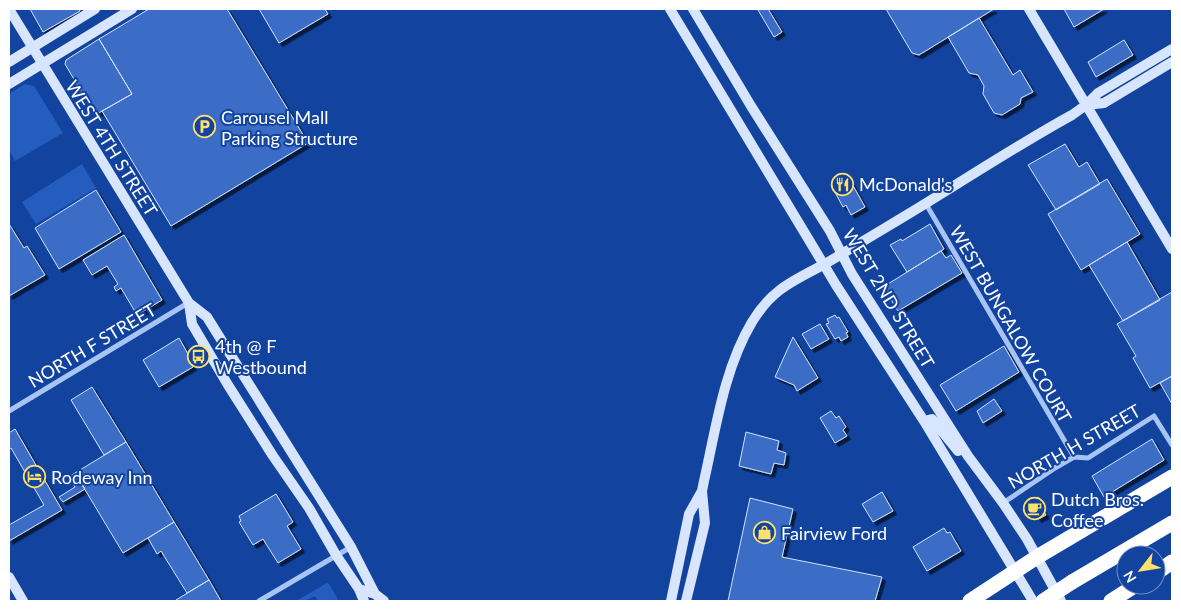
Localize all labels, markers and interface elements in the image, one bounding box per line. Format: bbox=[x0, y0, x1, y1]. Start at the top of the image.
street label: WEST 4TH STREET bbox=[61, 76, 163, 220]
place label: Carousel Mall Parking Structure bbox=[221, 106, 358, 149]
parking icon: Carousel Mall Parking Structure bbox=[193, 115, 217, 139]
restaurant icon: McDonald's bbox=[831, 172, 855, 196]
place label: McDonald's bbox=[859, 173, 953, 195]
street label: WEST BUNGALOW COURT bbox=[945, 221, 1077, 427]
street label: WEST 2ND STREET bbox=[839, 224, 940, 372]
street label: NORTH F STREET bbox=[24, 298, 160, 392]
place label: 4th @ F Westbound bbox=[215, 335, 307, 378]
bus stop icon: 4th @ F Westbound bbox=[187, 344, 211, 368]
street label: NORTH H STREET bbox=[1004, 399, 1145, 493]
hotel icon: Rodeway Inn bbox=[23, 465, 47, 489]
place label: Rodeway Inn bbox=[51, 466, 153, 488]
place label: Dutch Bros. Coffee bbox=[1051, 488, 1144, 531]
cafe icon: Dutch Bros. Coffee bbox=[1023, 497, 1047, 521]
shop icon: Fairview Ford bbox=[753, 521, 777, 545]
place label: Fairview Ford bbox=[781, 522, 887, 544]
north arrow bbox=[1116, 545, 1166, 595]
text: N bbox=[1119, 568, 1139, 586]

